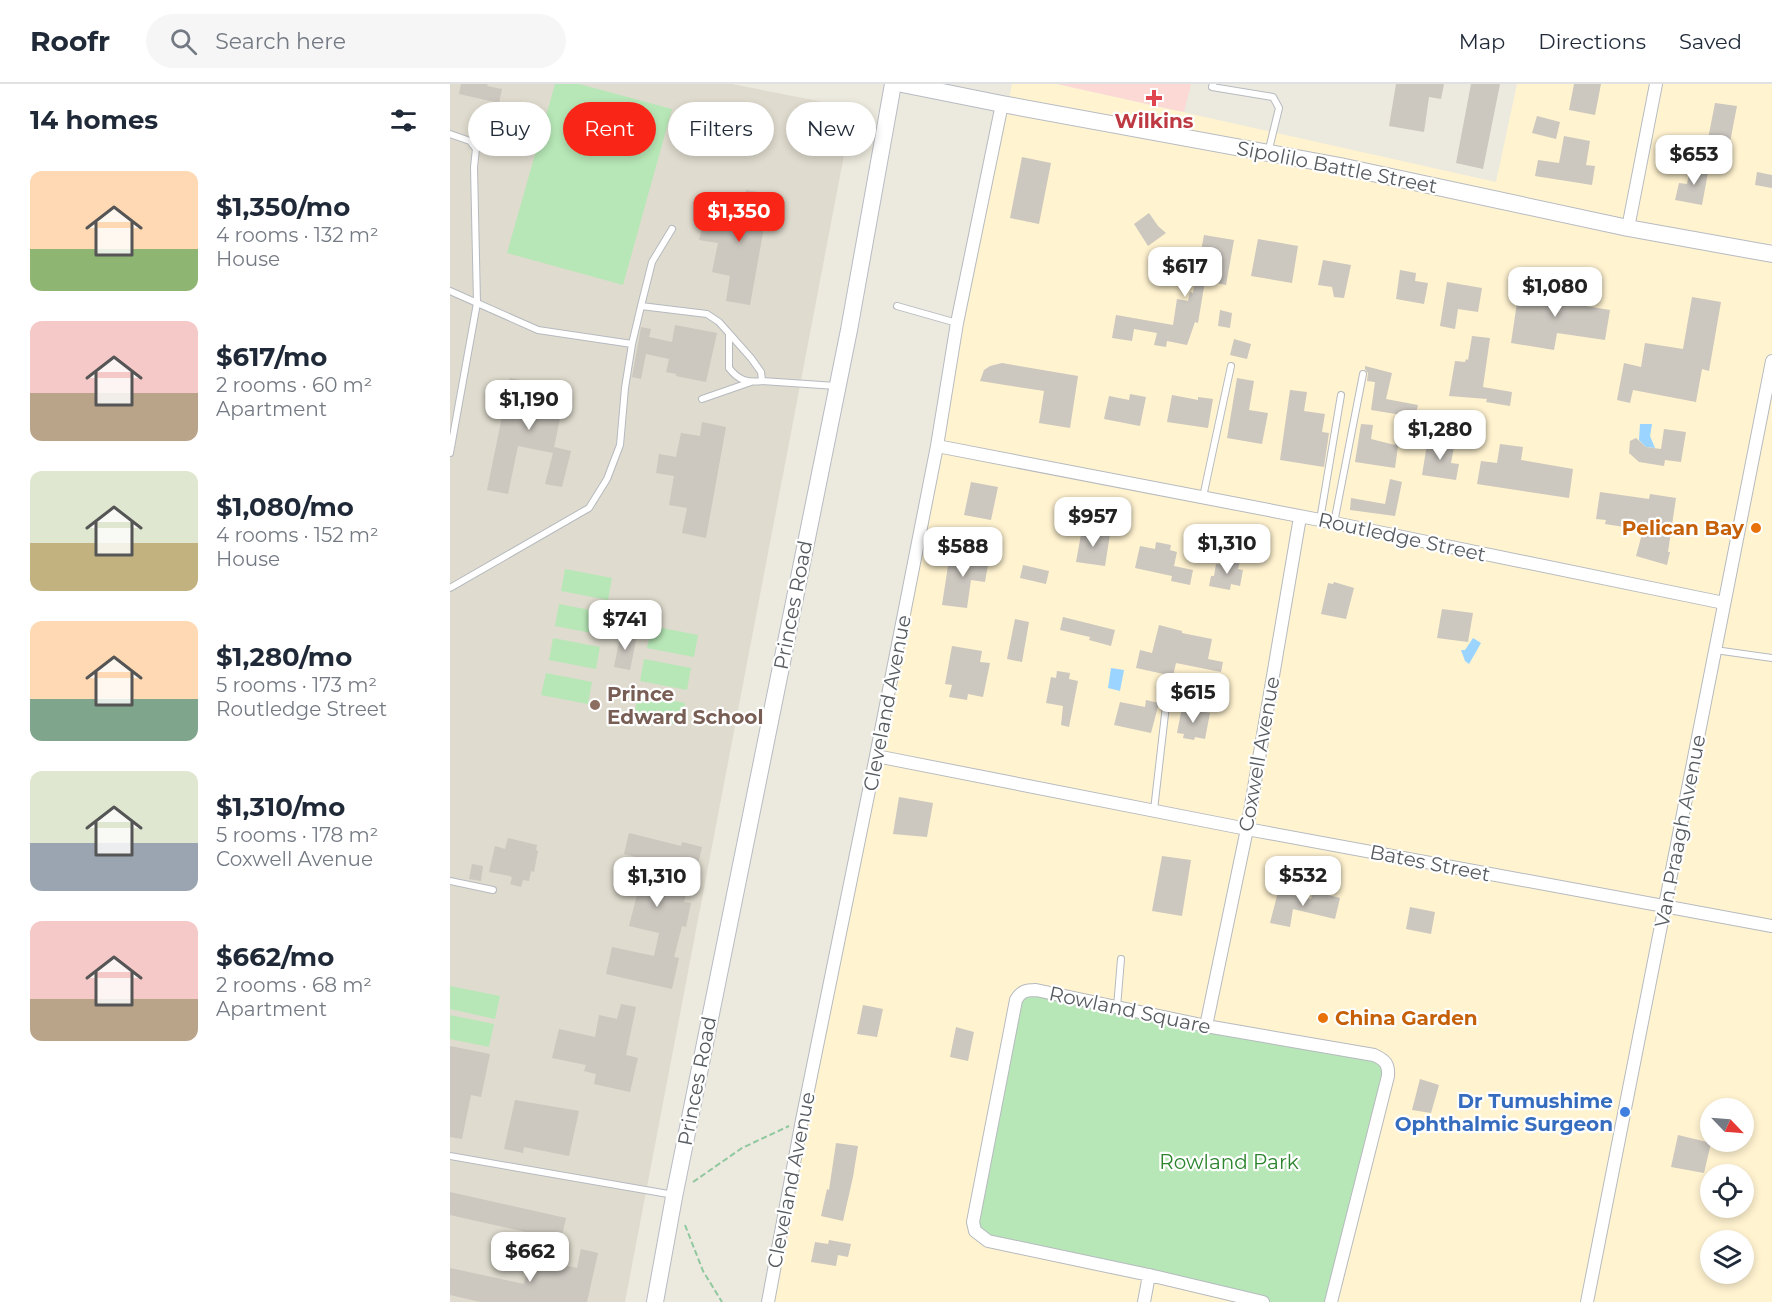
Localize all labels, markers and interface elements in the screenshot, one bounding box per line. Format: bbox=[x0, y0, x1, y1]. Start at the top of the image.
search box bbox=[146, 14, 566, 68]
text: Roofr bbox=[30, 24, 110, 58]
icon: search bbox=[167, 25, 200, 58]
text: Search here bbox=[215, 28, 346, 55]
text: Map bbox=[1459, 29, 1505, 54]
text: Directions bbox=[1538, 29, 1646, 54]
text: Saved bbox=[1679, 29, 1742, 54]
marker: Wilkins bbox=[1145, 89, 1163, 107]
chip: Buy bbox=[468, 102, 551, 156]
chip: Rent bbox=[563, 102, 656, 156]
chip: Filters bbox=[668, 102, 774, 156]
chip: New bbox=[786, 102, 876, 156]
text: 14 homes bbox=[30, 104, 158, 136]
icon: filters bbox=[387, 104, 420, 137]
place label: Wilkins bbox=[1115, 109, 1194, 133]
pin: $653 bbox=[1658, 135, 1730, 186]
street label: Sipolilo Battle Street bbox=[1235, 136, 1439, 198]
text: $653 bbox=[1669, 142, 1719, 166]
text: $1,350/mo bbox=[216, 191, 350, 223]
pin: $1,350 bbox=[690, 192, 788, 243]
icon: home bbox=[78, 195, 150, 267]
text: $1,350 bbox=[708, 199, 770, 223]
text: 4 rooms · 132 m² bbox=[216, 223, 379, 247]
text: House bbox=[216, 247, 280, 271]
pin: $617 bbox=[1149, 247, 1221, 298]
text: $617 bbox=[1162, 254, 1208, 278]
pin: $1,080 bbox=[1506, 267, 1604, 318]
text: $1,080 bbox=[1522, 274, 1588, 298]
text: $617/mo bbox=[216, 341, 327, 373]
icon: home bbox=[78, 345, 150, 417]
text: 2 rooms · 60 m² bbox=[216, 373, 372, 397]
pin: $1,190 bbox=[480, 380, 578, 431]
text: $1,190 bbox=[499, 387, 559, 411]
text: Apartment bbox=[216, 397, 327, 421]
pin: $1,280 bbox=[1391, 410, 1489, 461]
text: $1,280 bbox=[1408, 417, 1472, 441]
text: $1,080/mo bbox=[216, 491, 354, 523]
icon: home bbox=[78, 495, 150, 567]
pin: $957 bbox=[1057, 497, 1129, 548]
text: $957 bbox=[1068, 504, 1118, 528]
street label: Routledge Street bbox=[1316, 507, 1488, 567]
place label: Pelican Bay bbox=[1622, 516, 1745, 540]
marker: Pelican Bay bbox=[1749, 521, 1763, 535]
text: 4 rooms · 152 m² bbox=[216, 523, 379, 547]
pin: $1,310 bbox=[1178, 524, 1276, 575]
pin: $588 bbox=[927, 527, 999, 578]
text: $1,310 bbox=[1197, 531, 1257, 555]
text: $588 bbox=[937, 534, 989, 558]
street label: Princes Road bbox=[769, 538, 817, 672]
text: House bbox=[216, 547, 280, 571]
pin: $741 bbox=[589, 600, 661, 651]
text: $741 bbox=[603, 607, 647, 631]
street label: Cleveland Avenue bbox=[858, 613, 916, 793]
text: $1,280/mo bbox=[216, 641, 352, 673]
icon: home bbox=[78, 645, 150, 717]
text: 5 rooms · 173 m² bbox=[216, 673, 377, 697]
pin: $615 bbox=[1157, 673, 1229, 724]
street label: Coxwell Avenue bbox=[1234, 675, 1284, 833]
text: $615 bbox=[1170, 680, 1216, 704]
place label: Prince Edward School bbox=[607, 682, 763, 729]
text: Routledge Street bbox=[216, 697, 387, 721]
marker: Prince Edward School bbox=[588, 698, 602, 712]
street label: Van Praagh Avenue bbox=[1650, 732, 1710, 930]
text: $1,310/mo bbox=[216, 791, 345, 823]
icon: home bbox=[78, 795, 150, 867]
text: 5 rooms · 178 m² bbox=[216, 823, 378, 847]
street label: Bates Street bbox=[1368, 840, 1492, 886]
text: Coxwell Avenue bbox=[216, 847, 373, 871]
pin: $532 bbox=[1267, 856, 1339, 907]
pin: $1,310 bbox=[608, 857, 706, 908]
text: $532 bbox=[1279, 863, 1327, 887]
text: $1,310 bbox=[627, 864, 687, 888]
text: $662/mo bbox=[216, 941, 334, 973]
icon: home bbox=[78, 945, 150, 1017]
text: 2 rooms · 68 m² bbox=[216, 973, 372, 997]
street label: Rowland Square bbox=[1047, 981, 1213, 1039]
text: Apartment bbox=[216, 997, 327, 1021]
place label: China Garden bbox=[1335, 1006, 1478, 1030]
marker: China Garden bbox=[1316, 1011, 1330, 1025]
street label: Princes Road bbox=[673, 1014, 721, 1148]
place label: Dr Tumushime Ophthalmic Surgeon bbox=[1395, 1089, 1613, 1136]
street label: Cleveland Avenue bbox=[762, 1090, 820, 1270]
north arrow bbox=[1700, 1098, 1754, 1152]
map controls bbox=[1700, 1098, 1754, 1284]
marker: Dr Tumushime Ophthalmic Surgeon bbox=[1618, 1105, 1632, 1119]
park label: Rowland Park bbox=[1159, 1150, 1299, 1174]
button: locate bbox=[1700, 1164, 1754, 1218]
button: layers bbox=[1700, 1230, 1754, 1284]
pin: $662 bbox=[494, 1232, 566, 1283]
text: $662 bbox=[505, 1239, 555, 1263]

